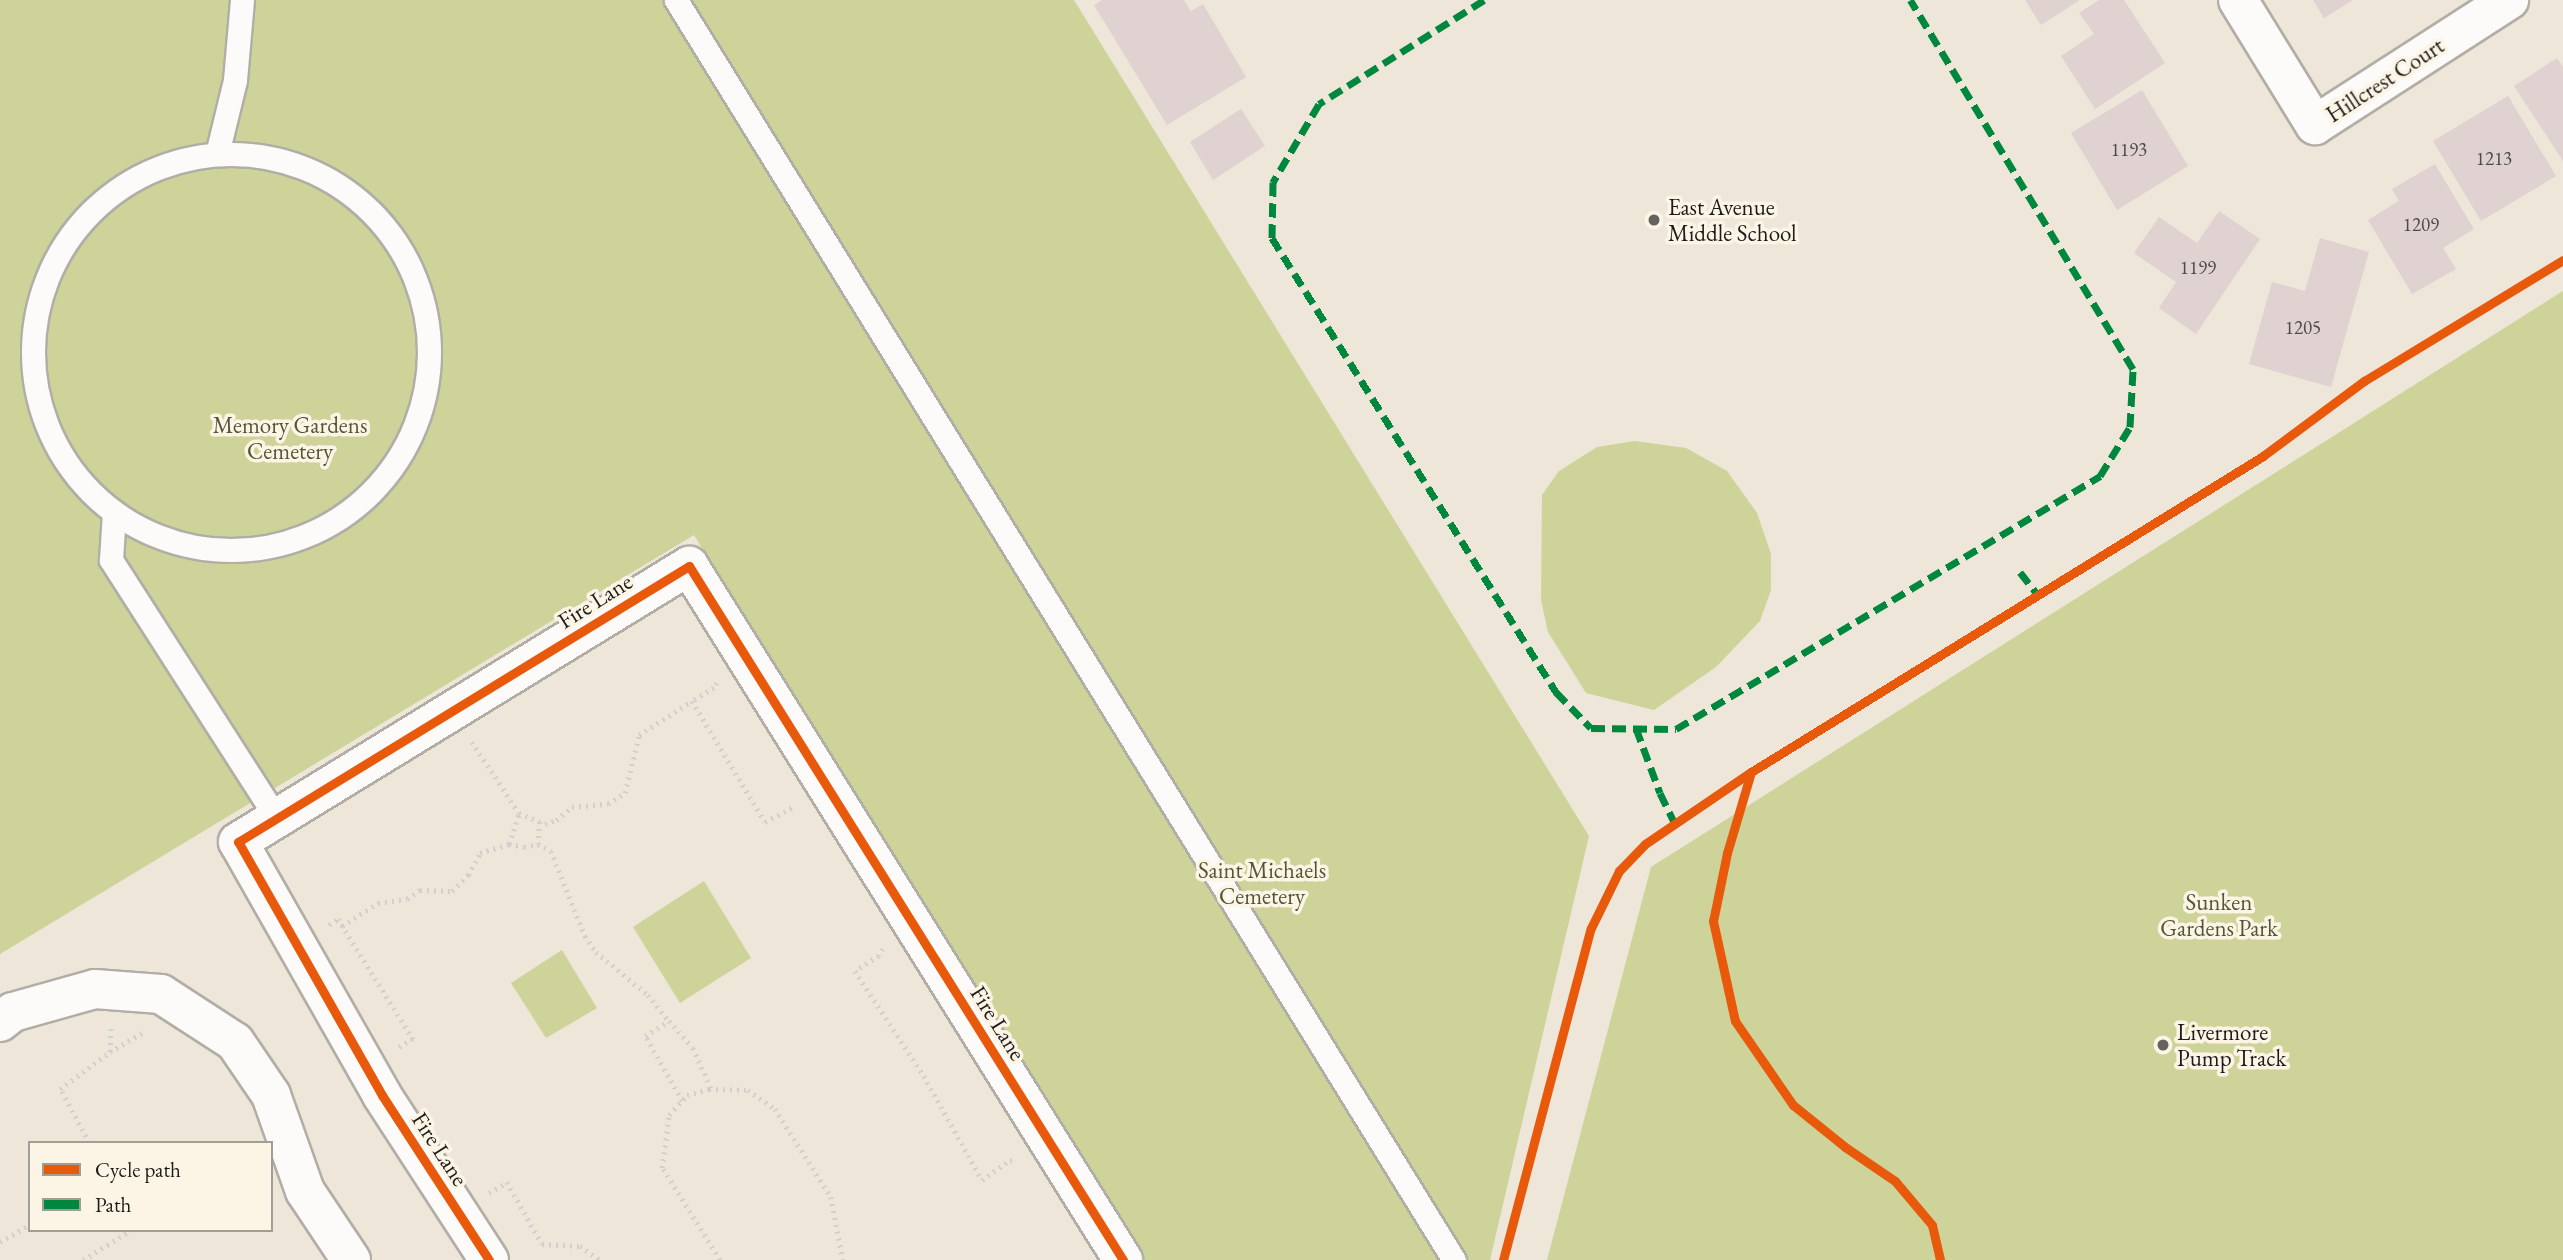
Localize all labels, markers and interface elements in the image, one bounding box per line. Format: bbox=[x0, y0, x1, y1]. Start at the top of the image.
street label: Hillcrest Court bbox=[2321, 32, 2449, 128]
house number: 1193 bbox=[2111, 139, 2147, 161]
house number: 1213 bbox=[2476, 148, 2512, 170]
place label: East Avenue Middle School bbox=[1668, 193, 1797, 247]
marker: East Avenue Middle School bbox=[1646, 212, 1662, 228]
house number: 1209 bbox=[2403, 214, 2439, 236]
house number: 1199 bbox=[2180, 257, 2216, 279]
house number: 1205 bbox=[2285, 317, 2321, 339]
park label: Memory Gardens Cemetery bbox=[213, 411, 367, 465]
street label: Fire Lane bbox=[553, 567, 637, 635]
park label: Saint Michaels Cemetery bbox=[1198, 856, 1326, 910]
park label: Sunken Gardens Park bbox=[2160, 888, 2278, 942]
street label: Fire Lane bbox=[964, 981, 1032, 1065]
place label: Livermore Pump Track bbox=[2177, 1018, 2286, 1072]
marker: Livermore Pump Track bbox=[2155, 1037, 2171, 1053]
street label: Fire Lane bbox=[406, 1107, 474, 1191]
legend bbox=[28, 1141, 273, 1232]
text: Cycle path bbox=[95, 1156, 181, 1183]
text: Path bbox=[95, 1191, 131, 1218]

